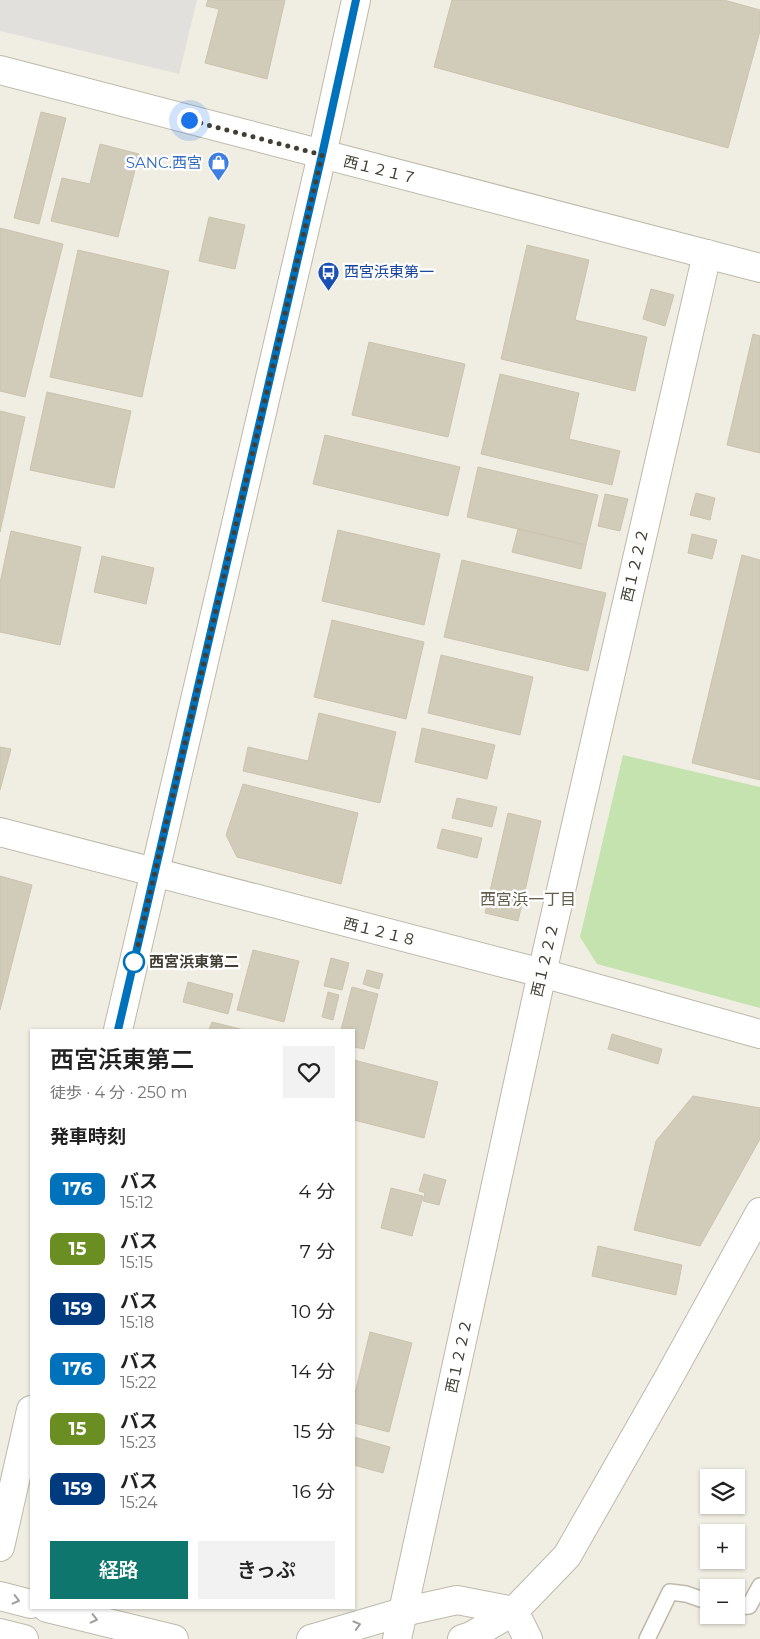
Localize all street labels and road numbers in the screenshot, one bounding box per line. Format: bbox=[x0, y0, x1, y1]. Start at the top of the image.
street label: 西１２１７ bbox=[341, 151, 419, 188]
street label: 西１２２２ bbox=[617, 526, 652, 604]
street label: 西１２１８ bbox=[341, 913, 419, 950]
street label: 西１２２２ bbox=[527, 921, 562, 999]
street label: 西１２２２ bbox=[441, 1317, 476, 1395]

